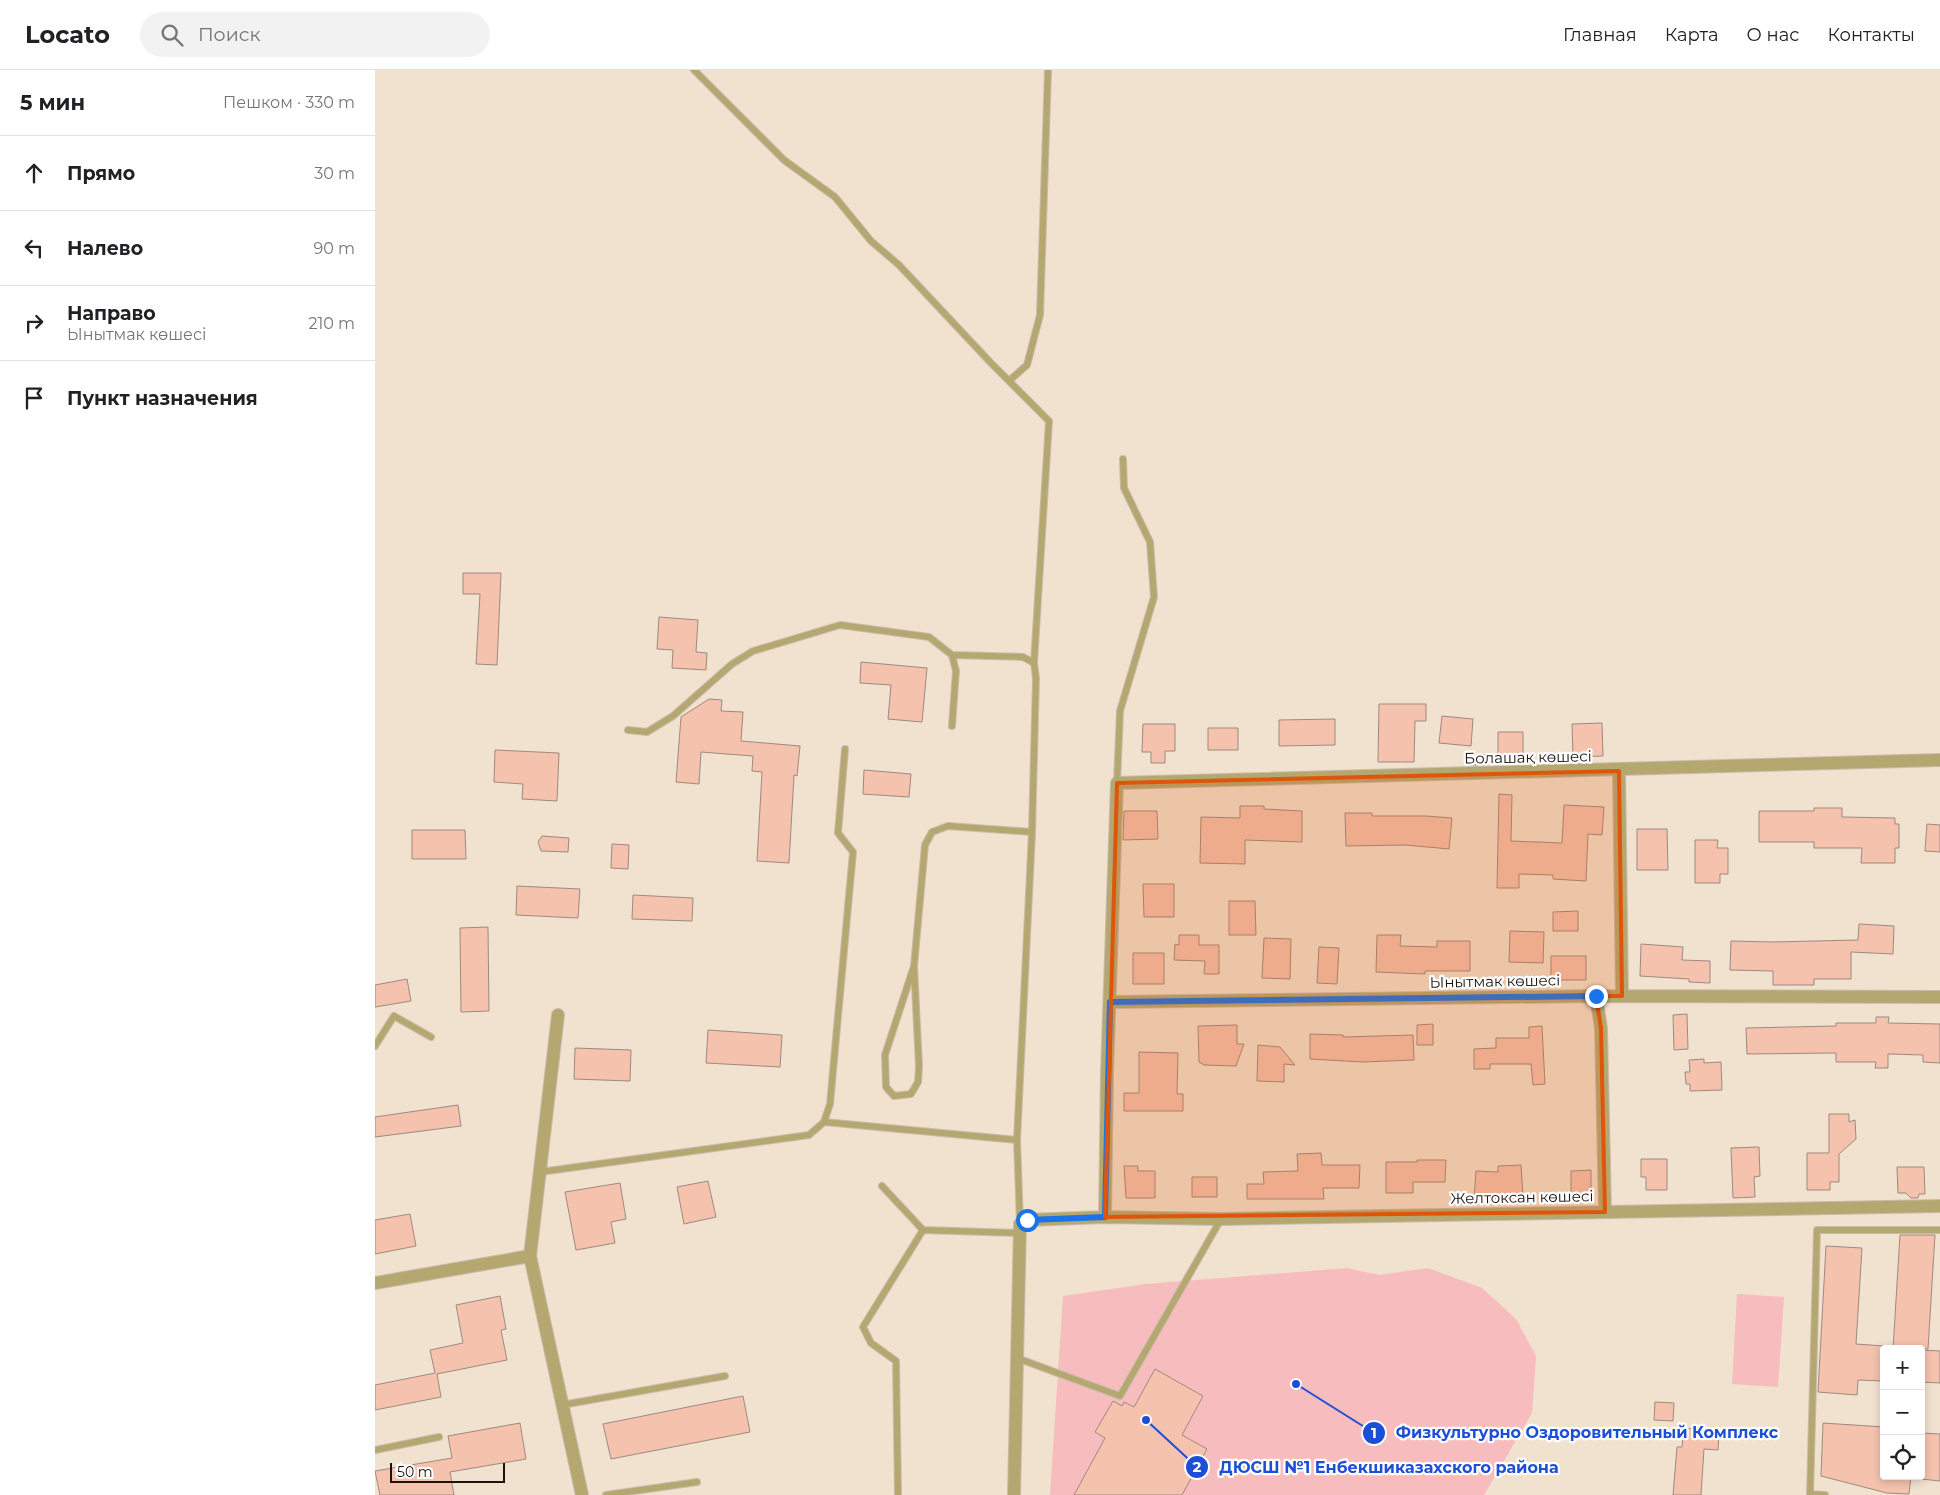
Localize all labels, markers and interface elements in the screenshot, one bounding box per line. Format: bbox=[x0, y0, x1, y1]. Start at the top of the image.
search box bbox=[140, 12, 490, 57]
text: Locato bbox=[25, 20, 110, 49]
icon: search bbox=[158, 21, 186, 49]
text: Поиск bbox=[198, 23, 260, 46]
text: Главная bbox=[1563, 24, 1637, 46]
text: Карта bbox=[1665, 24, 1719, 46]
text: О нас bbox=[1747, 24, 1799, 46]
text: Контакты bbox=[1827, 24, 1915, 46]
text: 5 мин bbox=[20, 90, 85, 115]
text: Пешком · 330 m bbox=[223, 93, 355, 112]
icon: ahead bbox=[20, 159, 48, 187]
text: Прямо bbox=[67, 162, 135, 185]
text: 30 m bbox=[314, 164, 355, 183]
icon: left bbox=[20, 234, 48, 262]
text: Налево bbox=[67, 237, 143, 260]
text: 90 m bbox=[313, 239, 355, 258]
text: Направо bbox=[67, 302, 156, 325]
icon: right bbox=[20, 309, 48, 337]
text: 210 m bbox=[308, 314, 355, 333]
text: Ынытмак көшесі bbox=[67, 325, 206, 344]
icon: arrive bbox=[20, 384, 48, 412]
text: Пункт назначения bbox=[67, 387, 258, 410]
street label: Болашақ көшесі bbox=[1464, 746, 1592, 768]
street label: Ынытмак көшесі bbox=[1430, 970, 1560, 992]
route end bbox=[1585, 985, 1608, 1008]
street label: Желтоксан көшесі bbox=[1450, 1186, 1594, 1208]
route start bbox=[1016, 1209, 1039, 1232]
map controls bbox=[1880, 1345, 1925, 1480]
button: + bbox=[1880, 1345, 1925, 1390]
button: − bbox=[1880, 1390, 1925, 1435]
callout: Физкультурно Оздоровительный Комплекс bbox=[1361, 1417, 1789, 1448]
text: 1 bbox=[1371, 1423, 1377, 1442]
text: Физкультурно Оздоровительный Комплекс bbox=[1396, 1423, 1779, 1442]
button: locate bbox=[1880, 1435, 1925, 1480]
callout: ДЮСШ №1 Енбекшиказахского района bbox=[1184, 1451, 1569, 1482]
text: 2 bbox=[1193, 1457, 1202, 1476]
text: ДЮСШ №1 Енбекшиказахского района bbox=[1219, 1458, 1559, 1477]
scale bar bbox=[390, 1460, 505, 1483]
text: 50 m bbox=[397, 1463, 433, 1481]

